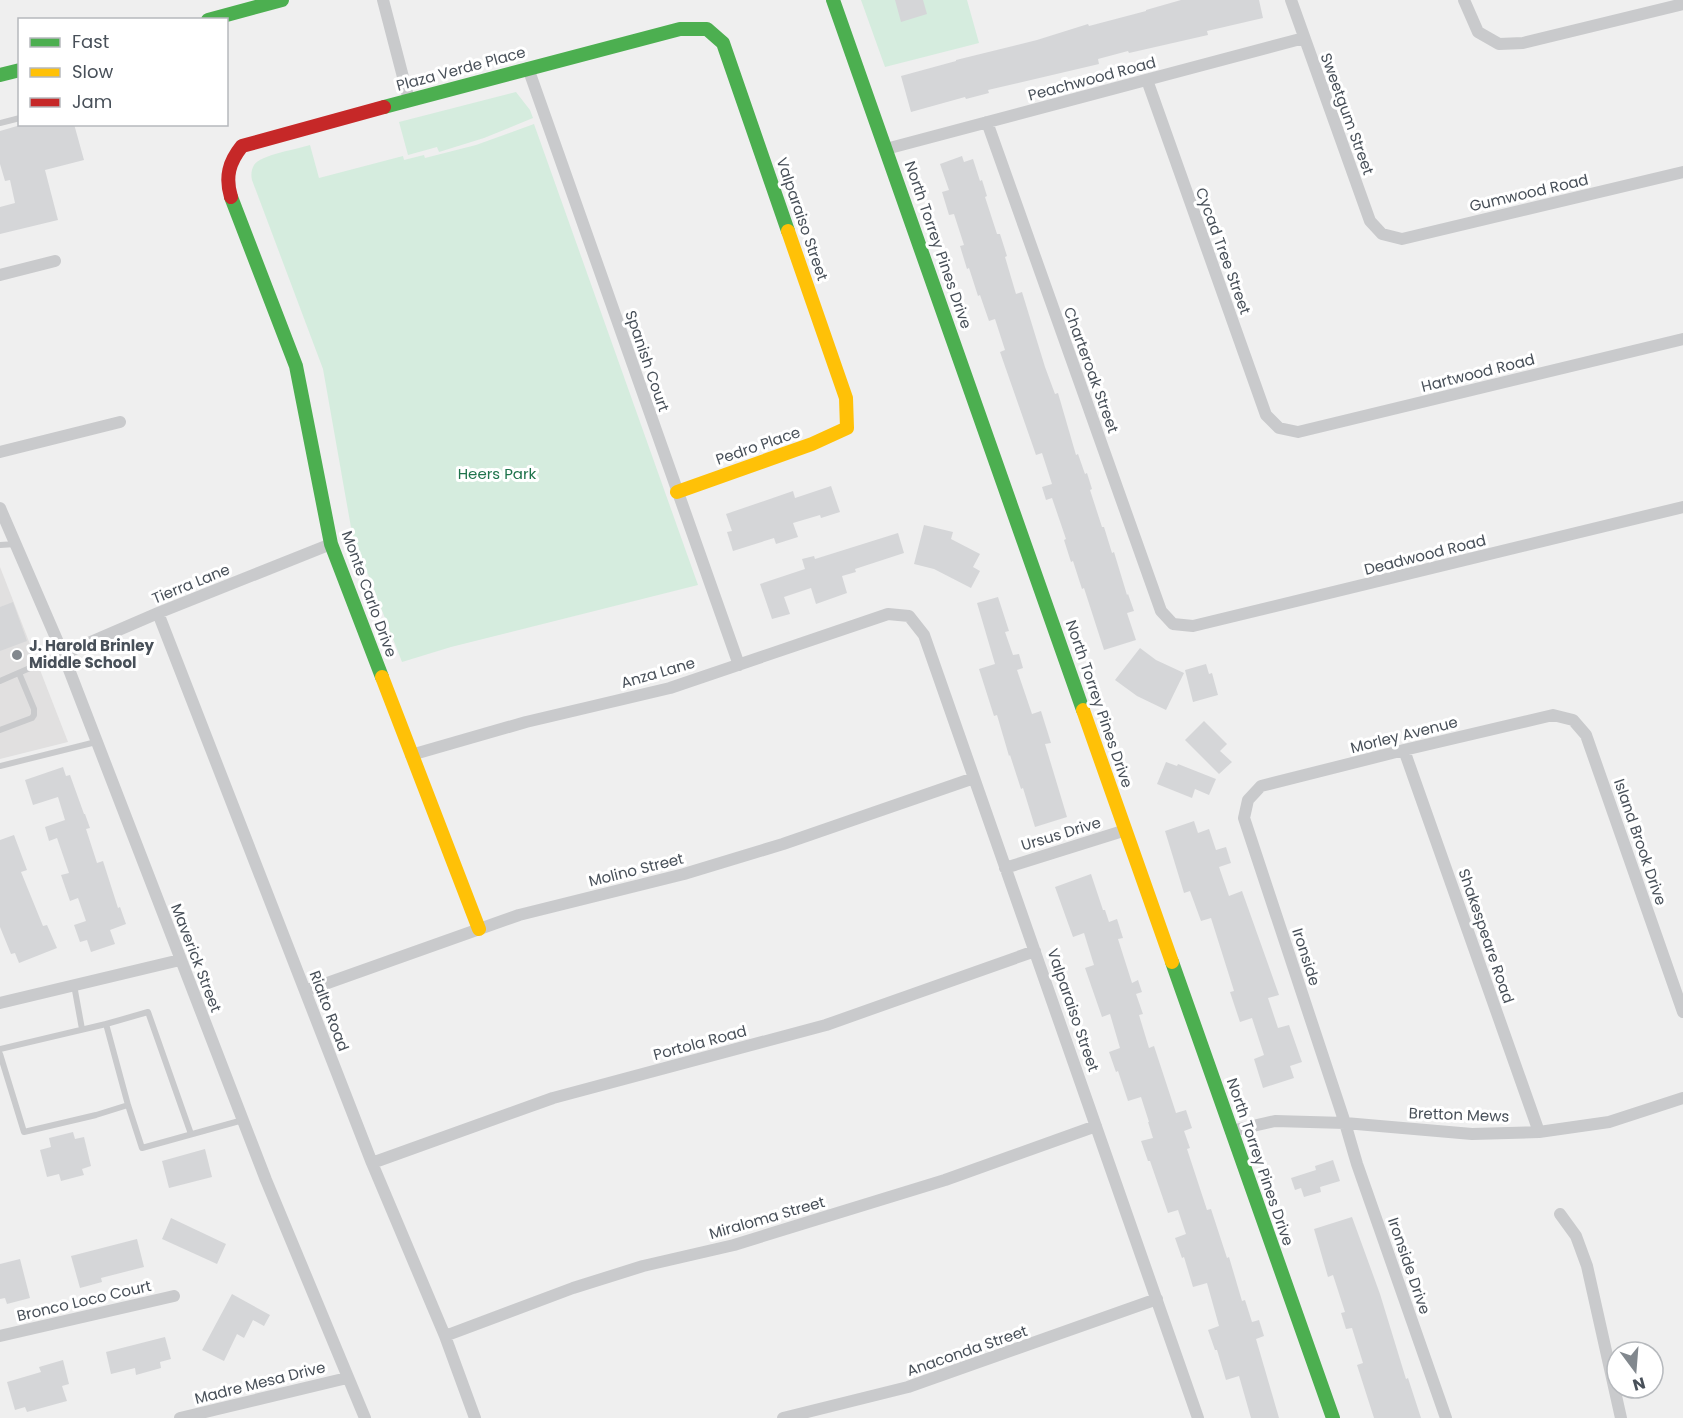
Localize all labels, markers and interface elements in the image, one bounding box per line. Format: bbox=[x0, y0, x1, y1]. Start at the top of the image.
legend bbox=[18, 18, 228, 126]
text: Fast bbox=[72, 29, 109, 54]
street label: Plaza Verde Place bbox=[394, 41, 528, 96]
street label: Sweetgum Street bbox=[1316, 50, 1379, 178]
street label: Peachwood Road bbox=[1026, 51, 1158, 106]
text: Slow bbox=[72, 59, 114, 84]
text: Jam bbox=[72, 89, 112, 114]
street label: Valparaiso Street bbox=[772, 154, 833, 283]
street label: North Torrey Pines Drive bbox=[900, 158, 977, 332]
street label: Gumwood Road bbox=[1467, 169, 1590, 216]
street label: Cycad Tree Street bbox=[1191, 184, 1256, 317]
street label: Charteroak Street bbox=[1059, 304, 1124, 436]
street label: Spanish Court bbox=[620, 307, 675, 414]
street label: Hartwood Road bbox=[1419, 348, 1537, 397]
street label: Pedro Place bbox=[713, 421, 803, 470]
park label: Heers Park bbox=[458, 463, 537, 484]
street label: Monte Carlo Drive bbox=[337, 528, 402, 660]
street label: Deadwood Road bbox=[1362, 529, 1488, 580]
street label: Tierra Lane bbox=[149, 558, 233, 609]
street label: North Torrey Pines Drive bbox=[1061, 617, 1138, 791]
place label: J. Harold Brinley Middle School bbox=[29, 635, 155, 673]
marker: J. Harold Brinley Middle School bbox=[10, 648, 24, 662]
street label: Anza Lane bbox=[618, 652, 697, 693]
street label: Morley Avenue bbox=[1348, 711, 1460, 758]
street label: Island Brook Drive bbox=[1609, 776, 1672, 908]
street label: Ursus Drive bbox=[1018, 811, 1103, 856]
street label: Molino Street bbox=[586, 848, 685, 891]
street label: Shakespeare Road bbox=[1454, 866, 1519, 1006]
street label: Maverick Street bbox=[166, 900, 227, 1015]
street label: Ironside bbox=[1287, 925, 1326, 988]
street label: Valparaiso Street bbox=[1043, 945, 1104, 1074]
street label: Rialto Road bbox=[304, 968, 354, 1054]
street label: Portola Road bbox=[651, 1020, 749, 1065]
street label: North Torrey Pines Drive bbox=[1222, 1075, 1299, 1249]
street label: Bretton Mews bbox=[1408, 1102, 1510, 1127]
street label: Miraloma Street bbox=[707, 1191, 827, 1244]
street label: Ironside Drive bbox=[1383, 1215, 1436, 1317]
street label: Bronco Loco Court bbox=[15, 1275, 153, 1326]
street label: Anaconda Street bbox=[904, 1320, 1030, 1381]
north arrow bbox=[1605, 1340, 1665, 1400]
street label: Madre Mesa Drive bbox=[192, 1356, 327, 1409]
text: N bbox=[1630, 1371, 1648, 1397]

